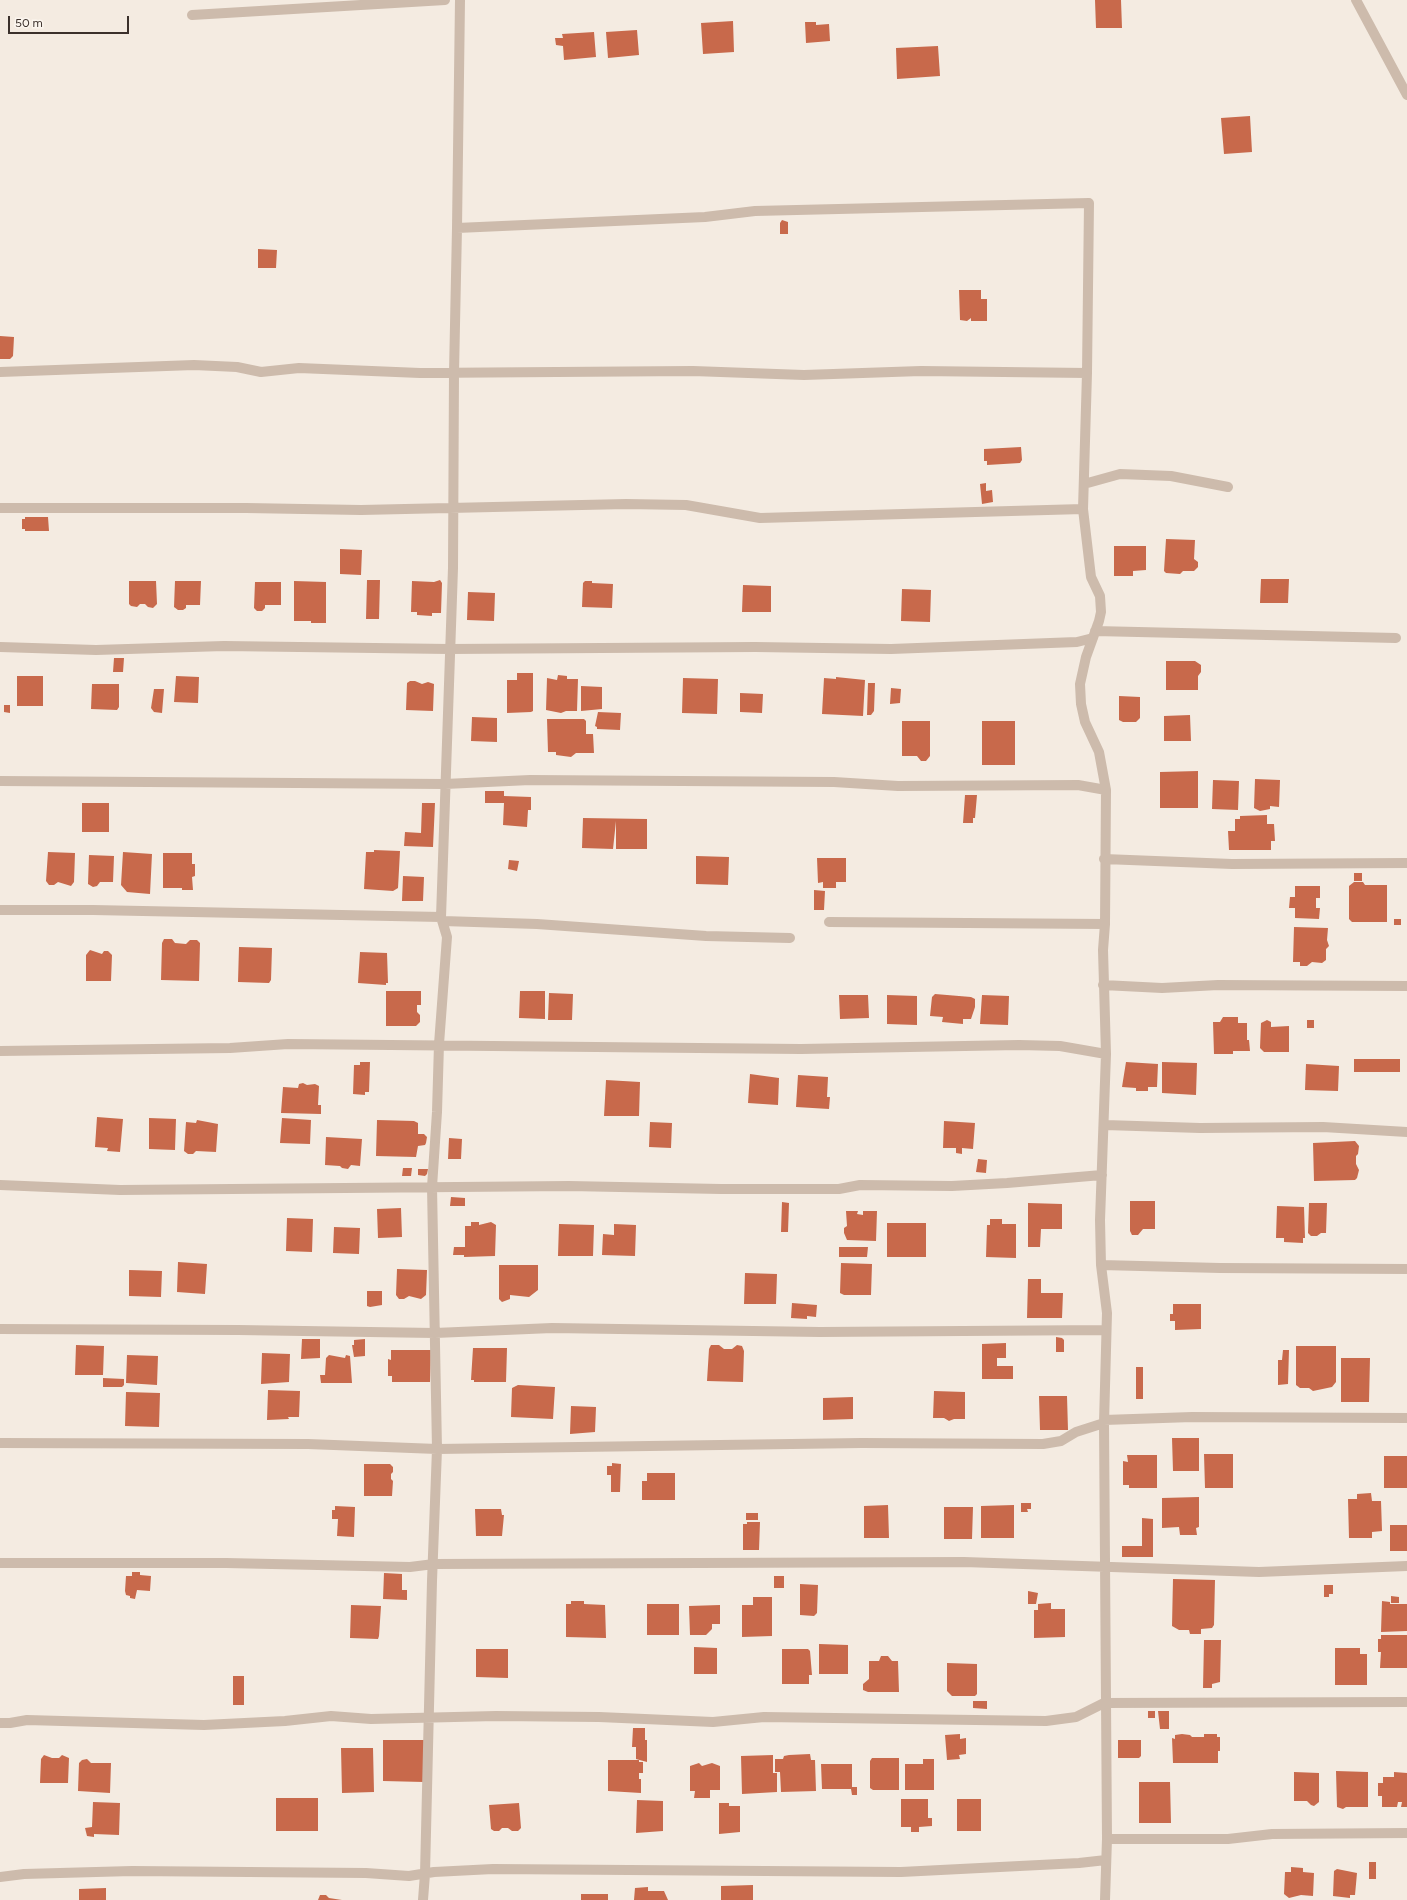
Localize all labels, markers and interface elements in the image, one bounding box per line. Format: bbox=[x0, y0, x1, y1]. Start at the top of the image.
scale bar bbox=[10, 8, 131, 34]
text: 50 m bbox=[15, 16, 43, 30]

